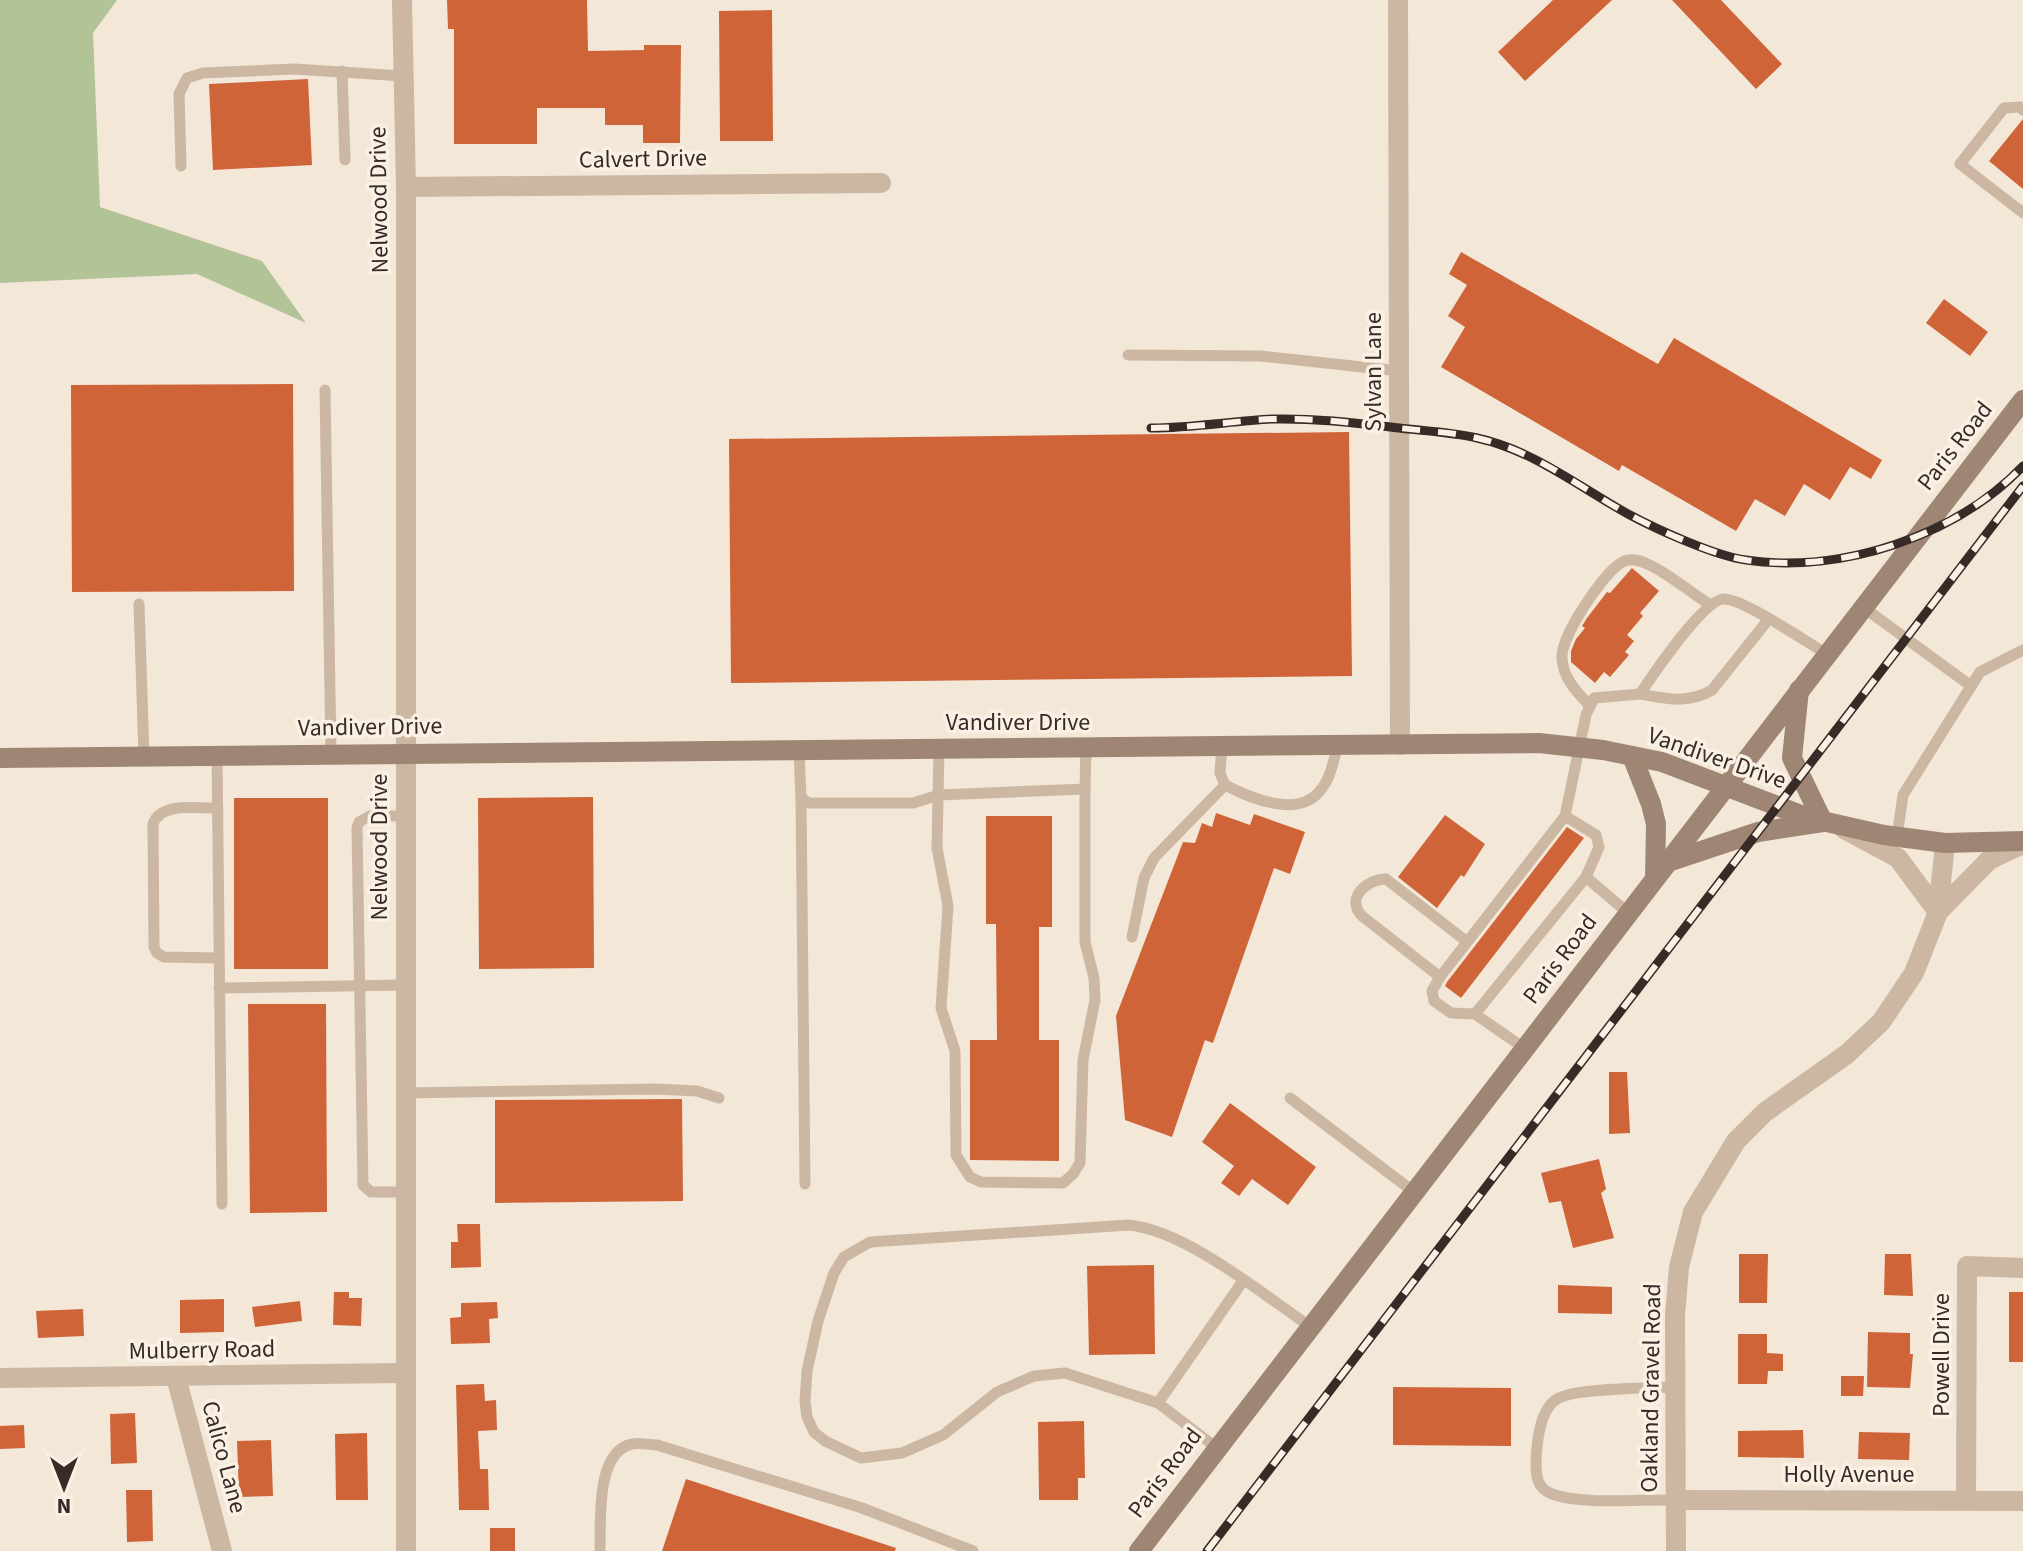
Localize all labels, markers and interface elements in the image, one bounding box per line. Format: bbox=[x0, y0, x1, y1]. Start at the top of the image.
street label: Nelwood Drive bbox=[360, 126, 398, 274]
street label: Calvert Drive bbox=[579, 140, 707, 178]
street label: Sylvan Lane bbox=[1356, 312, 1391, 432]
street label: Paris Road bbox=[1909, 394, 2001, 498]
street label: Vandiver Drive bbox=[946, 705, 1090, 740]
street label: Vandiver Drive bbox=[297, 708, 443, 746]
street label: Vandiver Drive bbox=[1643, 718, 1791, 798]
street label: Nelwood Drive bbox=[362, 774, 397, 920]
street label: Paris Road bbox=[1514, 906, 1606, 1012]
street label: Oakland Gravel Road bbox=[1632, 1283, 1670, 1493]
street label: Powell Drive bbox=[1924, 1293, 1959, 1417]
street label: Mulberry Road bbox=[128, 1331, 276, 1369]
street label: Calico Lane bbox=[192, 1397, 256, 1517]
street label: Paris Road bbox=[1119, 1420, 1211, 1526]
north arrow bbox=[24, 1447, 104, 1527]
street label: Holly Avenue bbox=[1784, 1457, 1914, 1492]
text: N bbox=[57, 1490, 71, 1522]

